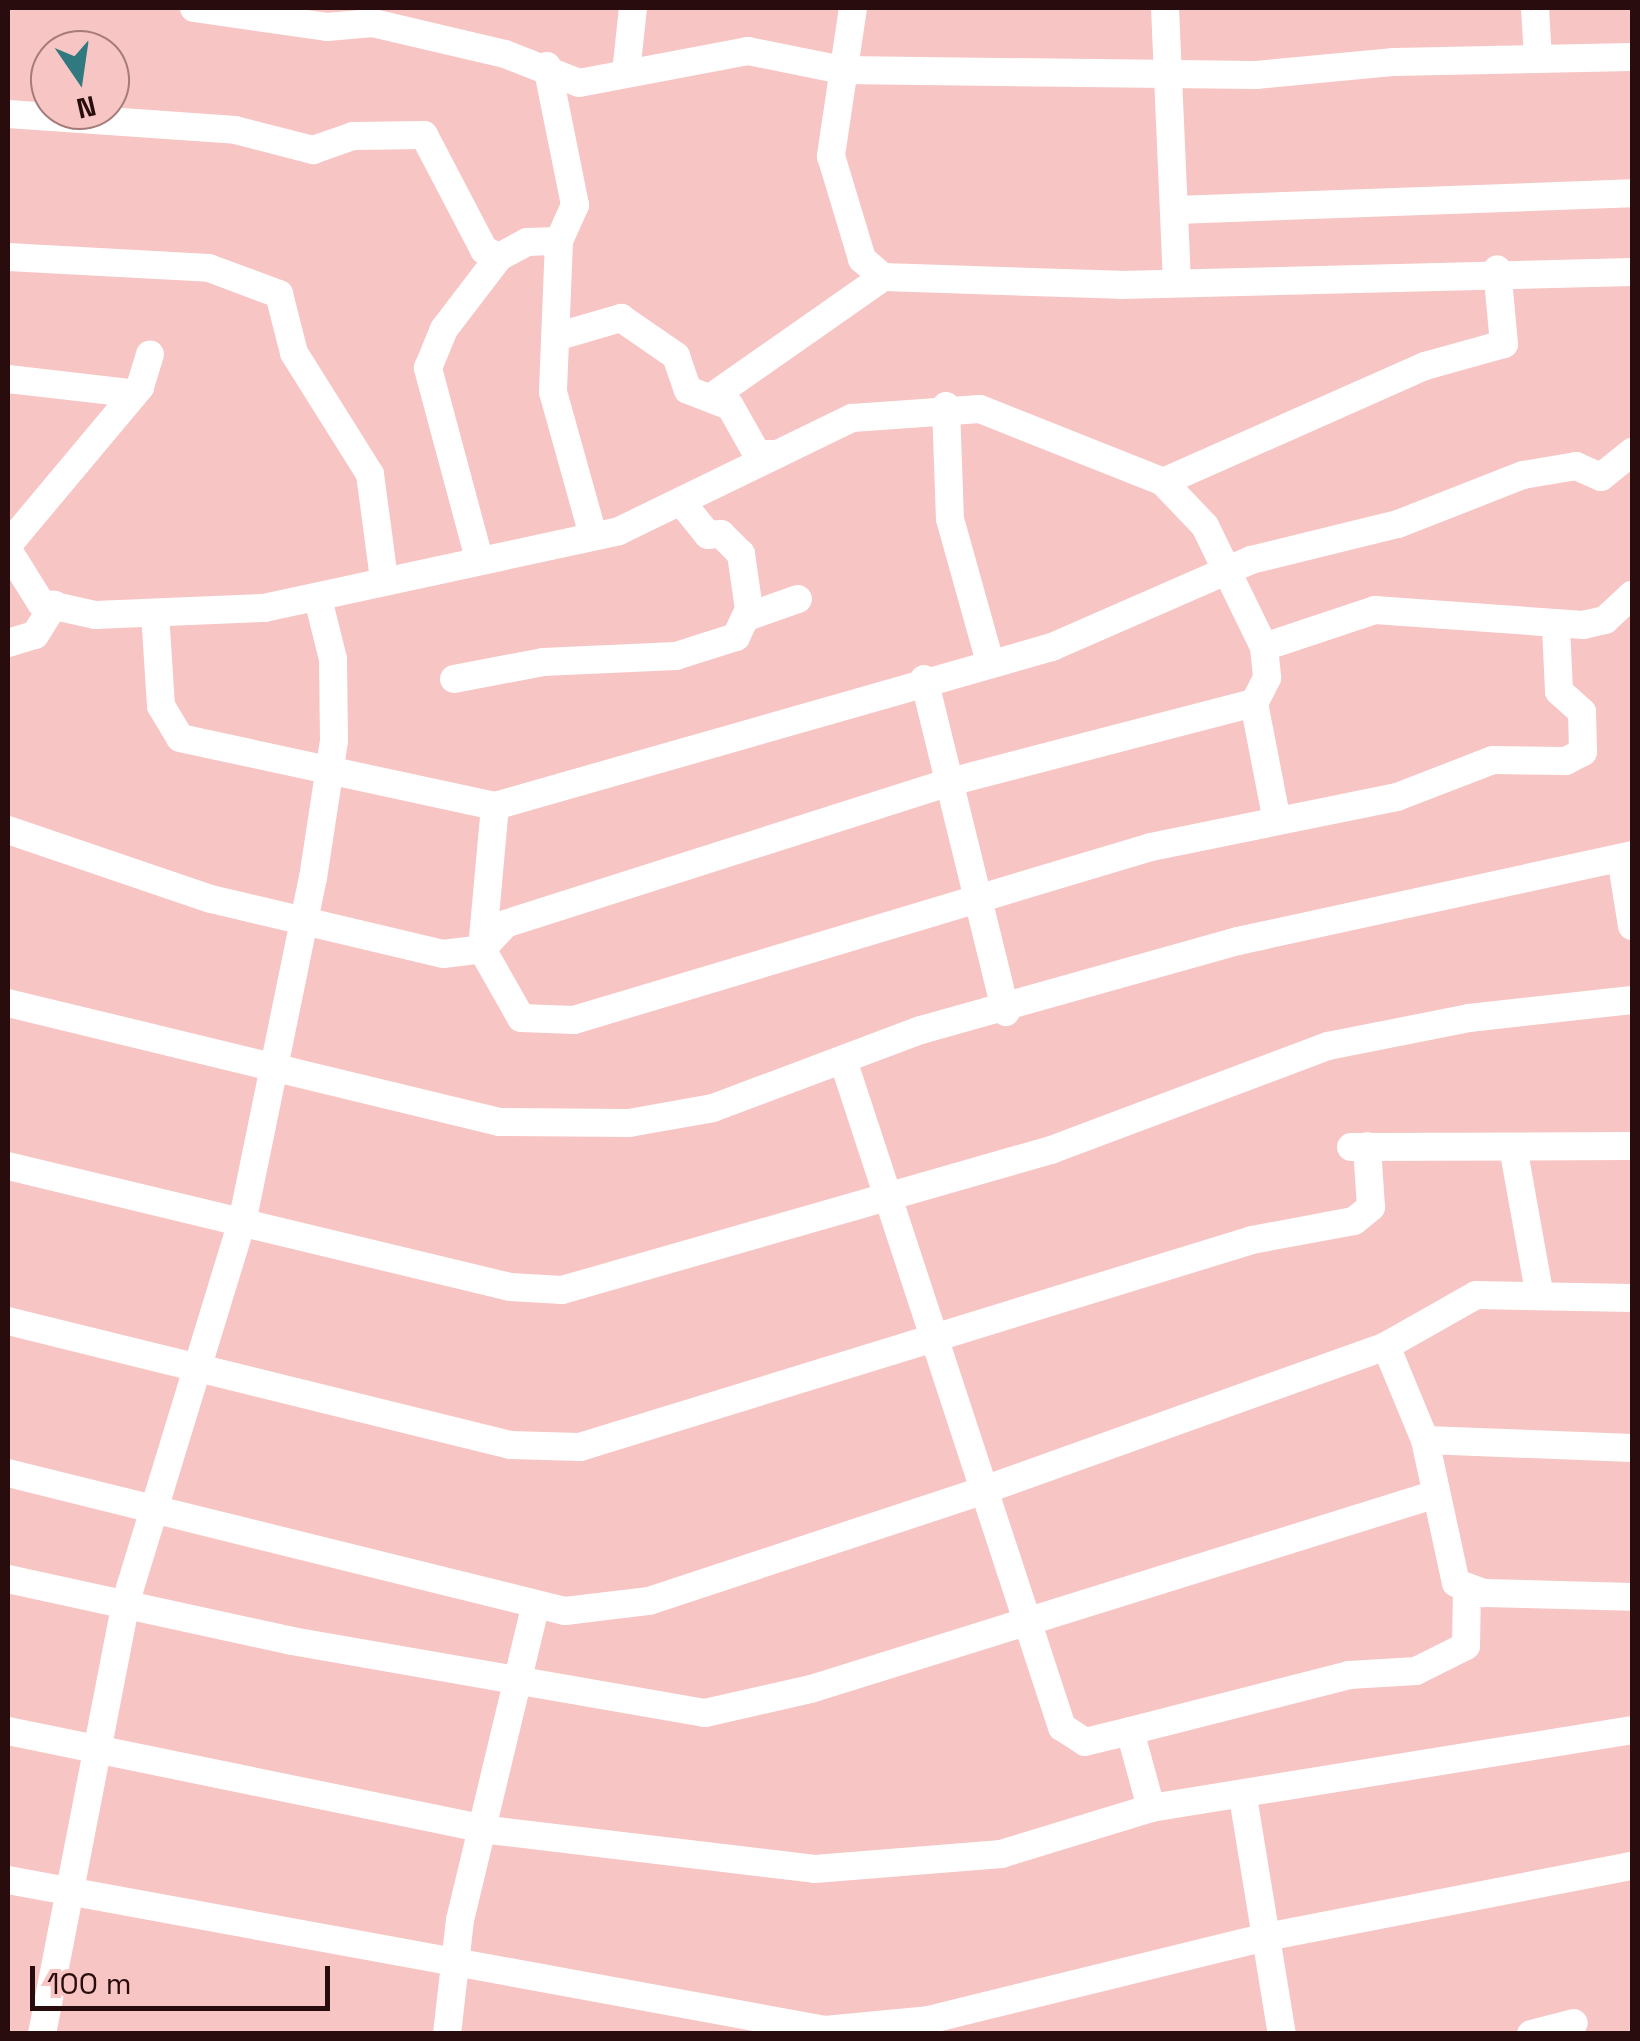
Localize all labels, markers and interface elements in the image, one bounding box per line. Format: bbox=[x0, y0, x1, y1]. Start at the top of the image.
north arrow bbox=[30, 30, 130, 130]
text: N bbox=[73, 88, 99, 127]
scale bar bbox=[35, 1946, 335, 2008]
text: 100 m bbox=[47, 1964, 132, 2003]

